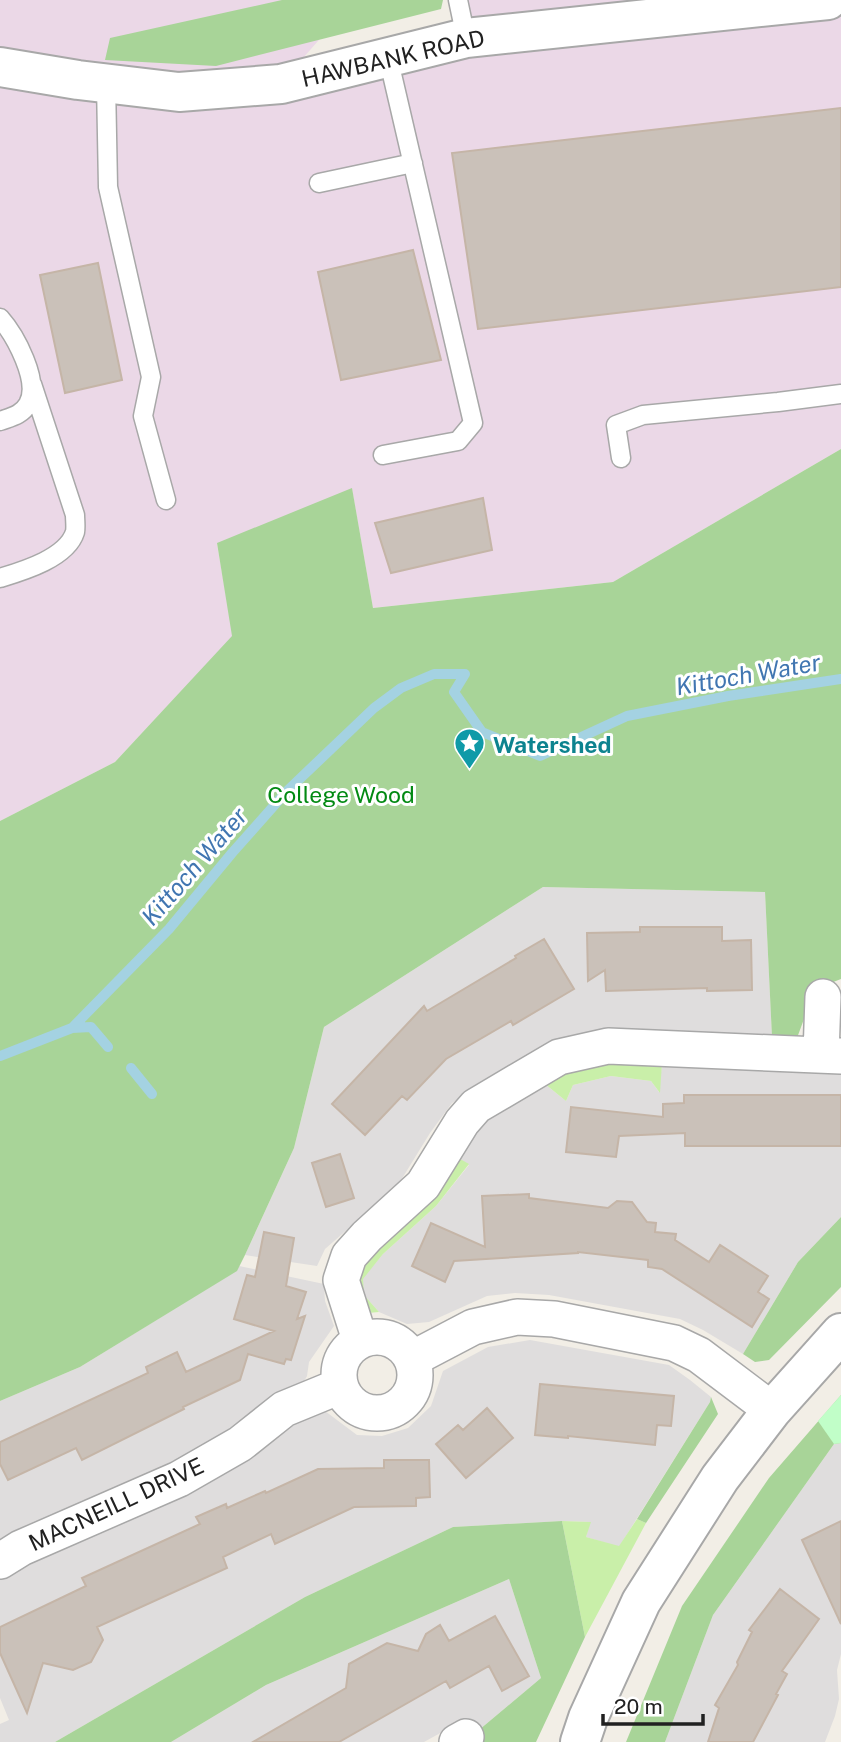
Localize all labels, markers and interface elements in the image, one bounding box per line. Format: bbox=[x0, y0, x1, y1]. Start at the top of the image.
street label: HAWBANK ROAD bbox=[299, 24, 487, 92]
water label: Kittoch Water bbox=[673, 647, 823, 700]
place icon: Watershed bbox=[453, 727, 487, 771]
place label: Watershed bbox=[493, 731, 612, 758]
park label: College Wood bbox=[267, 781, 415, 808]
water label: Kittoch Water bbox=[135, 801, 253, 930]
street label: MACNEILL DRIVE bbox=[24, 1452, 208, 1556]
scale bar bbox=[603, 1682, 703, 1726]
text: 20 m bbox=[614, 1694, 663, 1719]

